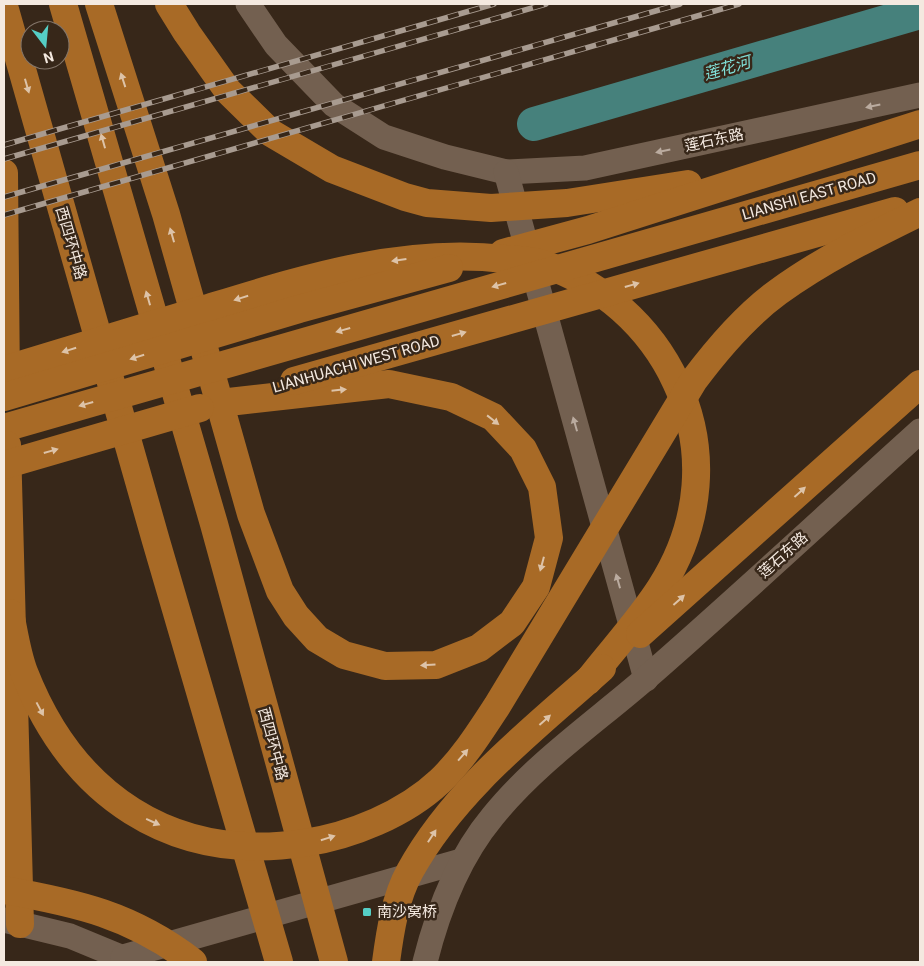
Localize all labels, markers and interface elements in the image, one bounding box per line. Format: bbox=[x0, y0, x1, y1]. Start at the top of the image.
north arrow bbox=[20, 20, 70, 70]
text: N bbox=[42, 48, 56, 67]
water label: 莲花河 bbox=[701, 51, 756, 84]
one-way arrow bbox=[119, 73, 127, 88]
one-way arrow bbox=[23, 79, 31, 94]
one-way arrow bbox=[865, 102, 880, 110]
street label: 莲石东路 bbox=[683, 125, 745, 155]
one-way arrow bbox=[98, 134, 106, 149]
one-way arrow bbox=[655, 147, 670, 155]
street label: LIANSHI EAST ROAD bbox=[740, 168, 878, 224]
street label: 西四环中路 bbox=[52, 204, 90, 282]
one-way arrow bbox=[168, 228, 176, 243]
one-way arrow bbox=[391, 256, 407, 264]
one-way arrow bbox=[625, 280, 640, 288]
one-way arrow bbox=[491, 281, 506, 289]
one-way arrow bbox=[143, 290, 151, 305]
one-way arrow bbox=[234, 294, 249, 302]
one-way arrow bbox=[335, 326, 350, 334]
one-way arrow bbox=[452, 330, 467, 338]
street label: LIANHUACHI WEST ROAD bbox=[270, 331, 442, 397]
one-way arrow bbox=[61, 346, 76, 354]
one-way arrow bbox=[129, 354, 144, 362]
one-way arrow bbox=[331, 386, 347, 394]
one-way arrow bbox=[78, 400, 93, 408]
one-way arrow bbox=[487, 414, 500, 425]
one-way arrow bbox=[570, 417, 578, 432]
one-way arrow bbox=[43, 447, 58, 455]
one-way arrow bbox=[793, 486, 806, 497]
street label: 莲石东路 bbox=[755, 528, 811, 582]
one-way arrow bbox=[538, 556, 546, 571]
one-way arrow bbox=[614, 573, 622, 588]
one-way arrow bbox=[672, 594, 684, 606]
one-way arrow bbox=[420, 661, 436, 669]
one-way arrow bbox=[36, 702, 45, 716]
street label: 西四环中路 bbox=[255, 705, 291, 783]
one-way arrow bbox=[538, 714, 550, 726]
one-way arrow bbox=[457, 749, 469, 761]
one-way arrow bbox=[146, 819, 160, 827]
one-way arrow bbox=[427, 830, 437, 843]
one-way arrow bbox=[320, 834, 335, 842]
place label: 南沙窝桥 bbox=[377, 903, 437, 921]
marker: 南沙窝桥 bbox=[361, 906, 373, 918]

